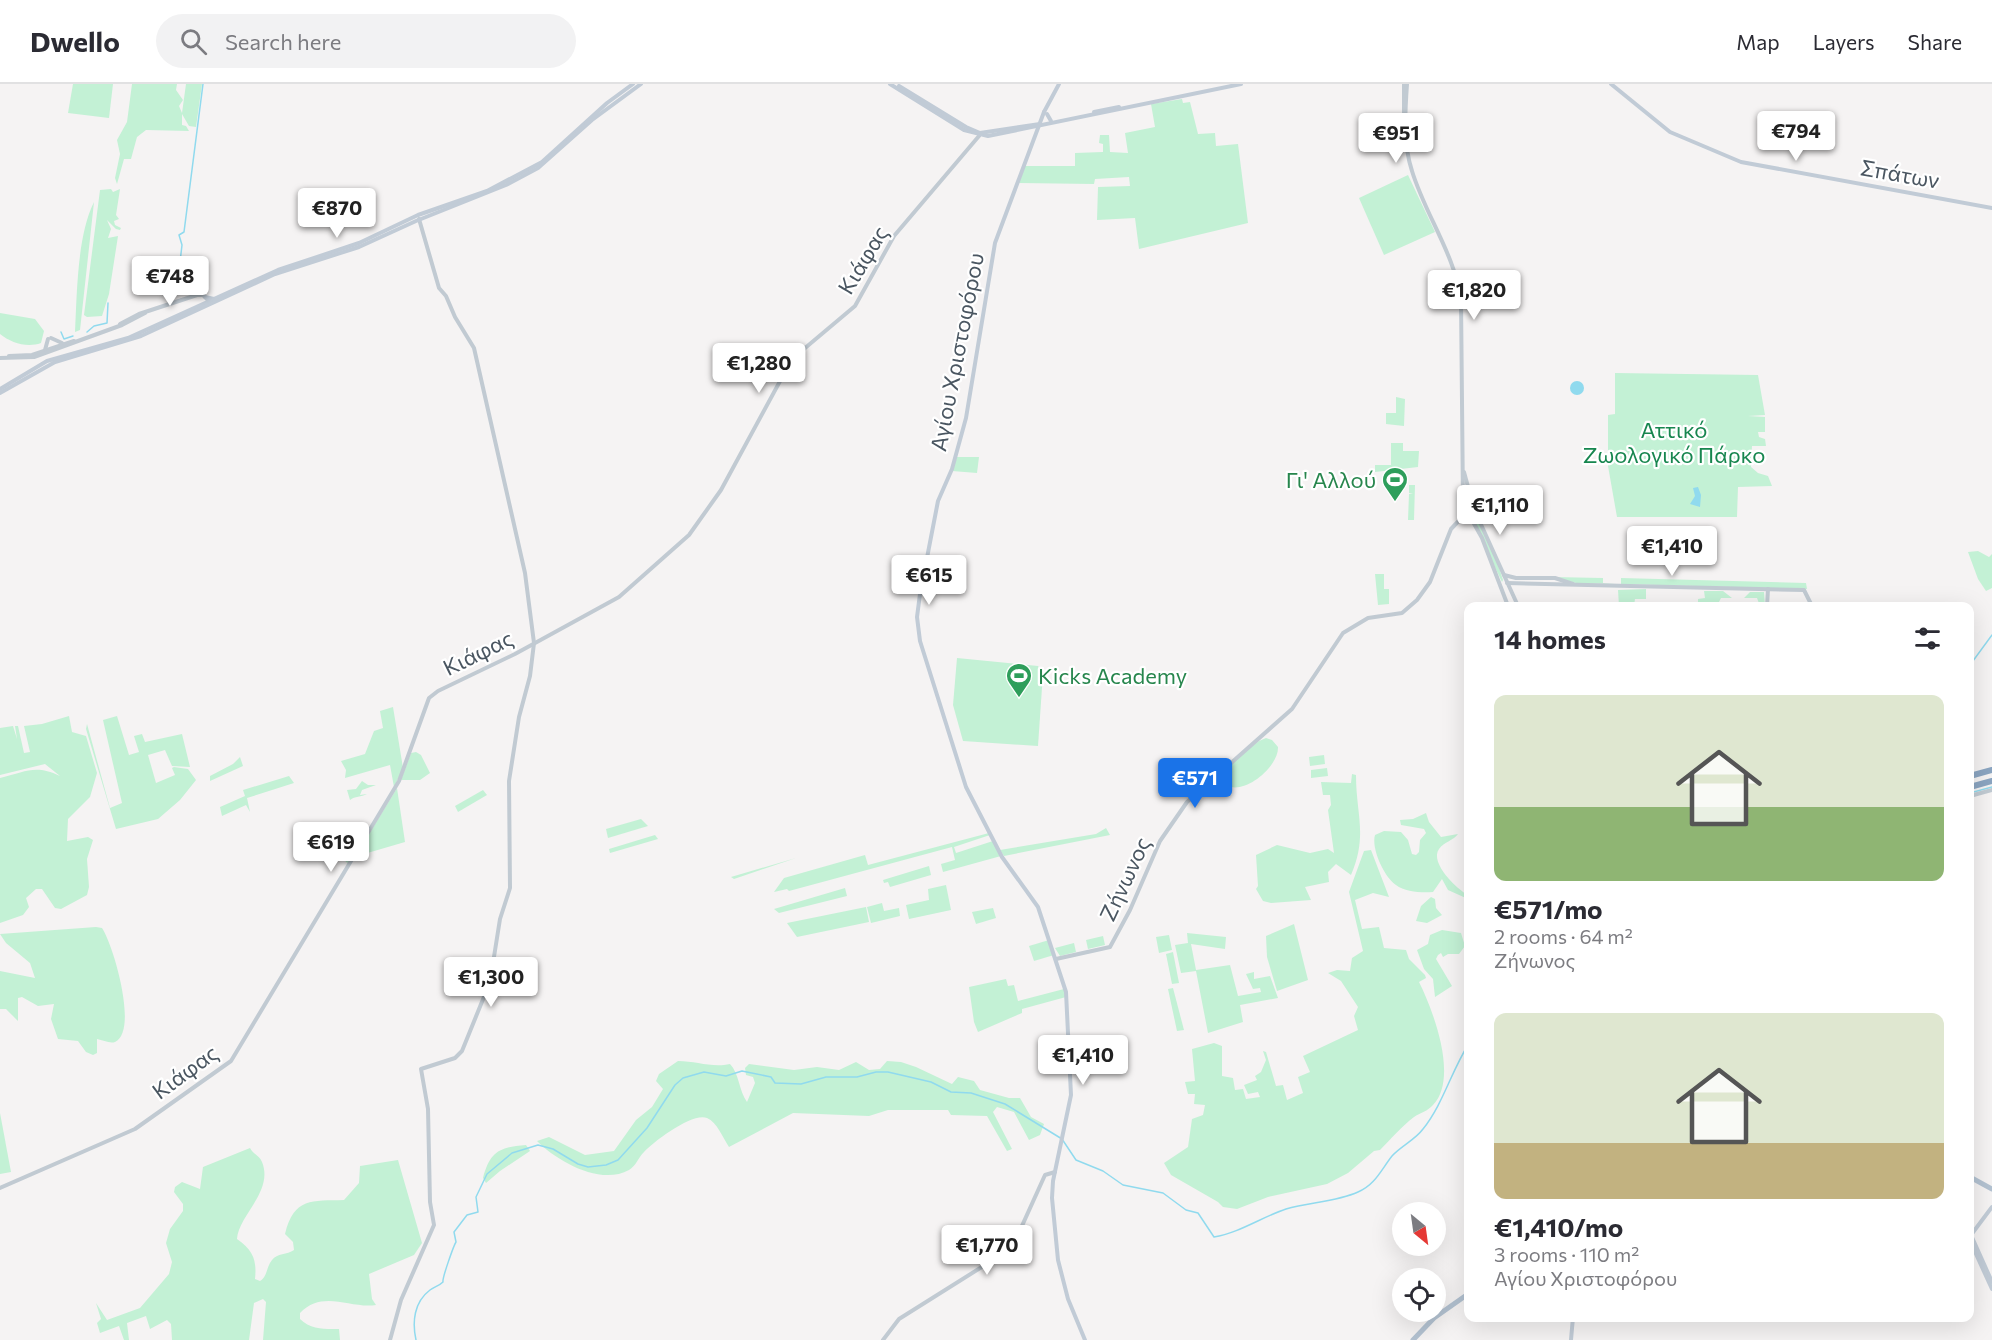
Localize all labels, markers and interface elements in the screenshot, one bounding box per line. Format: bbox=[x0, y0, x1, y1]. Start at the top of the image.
search box bbox=[156, 14, 576, 68]
text: Dwello bbox=[30, 24, 120, 58]
icon: search bbox=[177, 25, 210, 58]
text: Search here bbox=[225, 28, 341, 55]
text: Map bbox=[1736, 29, 1780, 54]
text: Layers bbox=[1813, 29, 1875, 54]
text: Share bbox=[1908, 29, 1962, 54]
pin: €794 bbox=[1760, 111, 1832, 162]
pin: €951 bbox=[1360, 113, 1432, 164]
text: €794 bbox=[1771, 118, 1821, 142]
text: €951 bbox=[1372, 120, 1420, 144]
street label: Σπάτων bbox=[1859, 153, 1942, 194]
pin: €870 bbox=[301, 188, 373, 239]
text: €870 bbox=[312, 195, 362, 219]
street label: Κιάφας bbox=[832, 221, 893, 299]
street label: Αγίου Χριστοφόρου bbox=[924, 250, 989, 453]
pin: €748 bbox=[134, 256, 206, 307]
text: €748 bbox=[146, 263, 194, 287]
pin: €1,820 bbox=[1425, 270, 1523, 321]
text: €1,820 bbox=[1442, 277, 1506, 301]
pin: €1,280 bbox=[710, 343, 808, 394]
text: €1,280 bbox=[726, 350, 792, 374]
park label: Αττικό Ζωολογικό Πάρκο bbox=[1583, 416, 1765, 468]
sports icon: Γι' Αλλού bbox=[1380, 465, 1410, 503]
place label: Γι' Αλλού bbox=[1286, 466, 1376, 493]
pin: €1,110 bbox=[1451, 485, 1549, 536]
text: €1,110 bbox=[1471, 492, 1529, 516]
pin: €1,410 bbox=[1623, 526, 1721, 577]
text: €1,410 bbox=[1641, 533, 1703, 557]
pin: €615 bbox=[893, 555, 965, 606]
text: €615 bbox=[905, 562, 953, 586]
icon: filters bbox=[1911, 622, 1944, 655]
text: 14 homes bbox=[1494, 623, 1606, 654]
street label: Κιάφας bbox=[438, 624, 517, 681]
sports icon: Kicks Academy bbox=[1004, 661, 1034, 699]
place label: Kicks Academy bbox=[1038, 662, 1187, 689]
icon: home bbox=[1665, 734, 1773, 842]
pin: €571 bbox=[1159, 758, 1231, 809]
text: €571 bbox=[1172, 765, 1218, 789]
pin: €619 bbox=[295, 822, 367, 873]
text: €619 bbox=[307, 829, 355, 853]
street label: Ζήνωνος bbox=[1093, 833, 1156, 925]
text: €571/mo bbox=[1494, 893, 1603, 924]
text: 2 rooms · 64 m² bbox=[1494, 924, 1633, 948]
text: Ζήνωνος bbox=[1494, 948, 1575, 972]
pin: €1,300 bbox=[442, 957, 540, 1008]
text: €1,300 bbox=[458, 964, 524, 988]
pin: €1,410 bbox=[1034, 1035, 1132, 1086]
street label: Κιάφας bbox=[147, 1039, 223, 1104]
text: €1,410 bbox=[1052, 1042, 1114, 1066]
icon: home bbox=[1665, 1052, 1773, 1160]
north arrow bbox=[1392, 1202, 1446, 1256]
map controls bbox=[1392, 1202, 1446, 1322]
text: €1,410/mo bbox=[1494, 1211, 1623, 1242]
pin: €1,770 bbox=[938, 1225, 1036, 1276]
text: €1,770 bbox=[955, 1232, 1019, 1256]
text: 3 rooms · 110 m² bbox=[1494, 1242, 1639, 1266]
text: Αγίου Χριστοφόρου bbox=[1494, 1266, 1677, 1290]
button: locate bbox=[1392, 1268, 1446, 1322]

